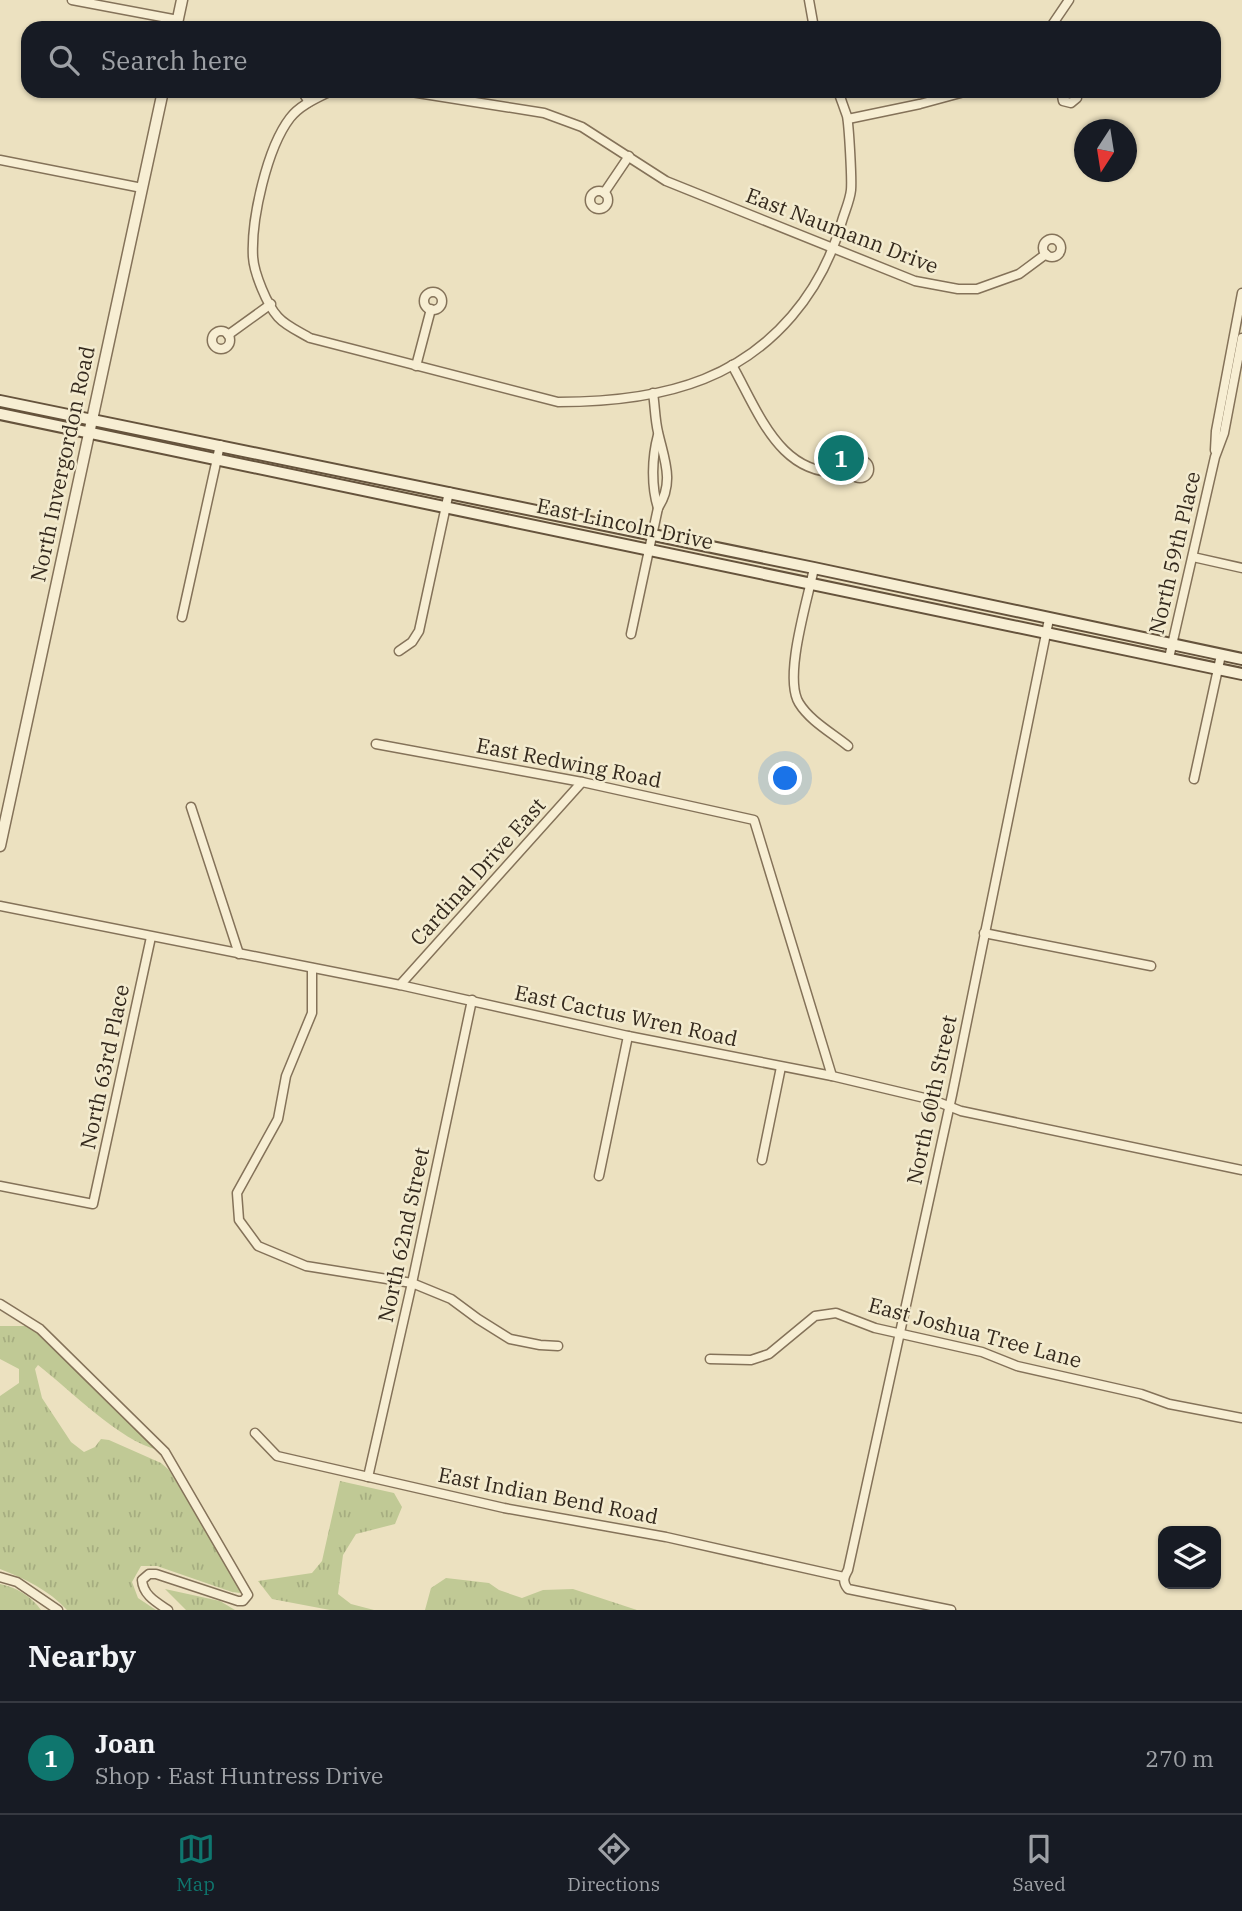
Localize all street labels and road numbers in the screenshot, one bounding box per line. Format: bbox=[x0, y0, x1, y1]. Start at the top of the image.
street label: East Naumann Drive bbox=[742, 180, 943, 280]
street label: North Invergordon Road bbox=[23, 343, 101, 584]
street label: North 59th Place bbox=[1142, 469, 1206, 637]
street label: East Lincoln Drive bbox=[534, 491, 716, 555]
street label: East Redwing Road bbox=[474, 730, 664, 794]
street label: Cardinal Drive East bbox=[403, 791, 551, 951]
street label: East Cactus Wren Road bbox=[512, 978, 740, 1052]
street label: North 63rd Place bbox=[73, 982, 135, 1152]
street label: North 60th Street bbox=[899, 1012, 963, 1187]
street label: North 62nd Street bbox=[371, 1145, 435, 1325]
street label: East Joshua Tree Lane bbox=[865, 1290, 1085, 1374]
street label: East Indian Bend Road bbox=[436, 1460, 661, 1530]

